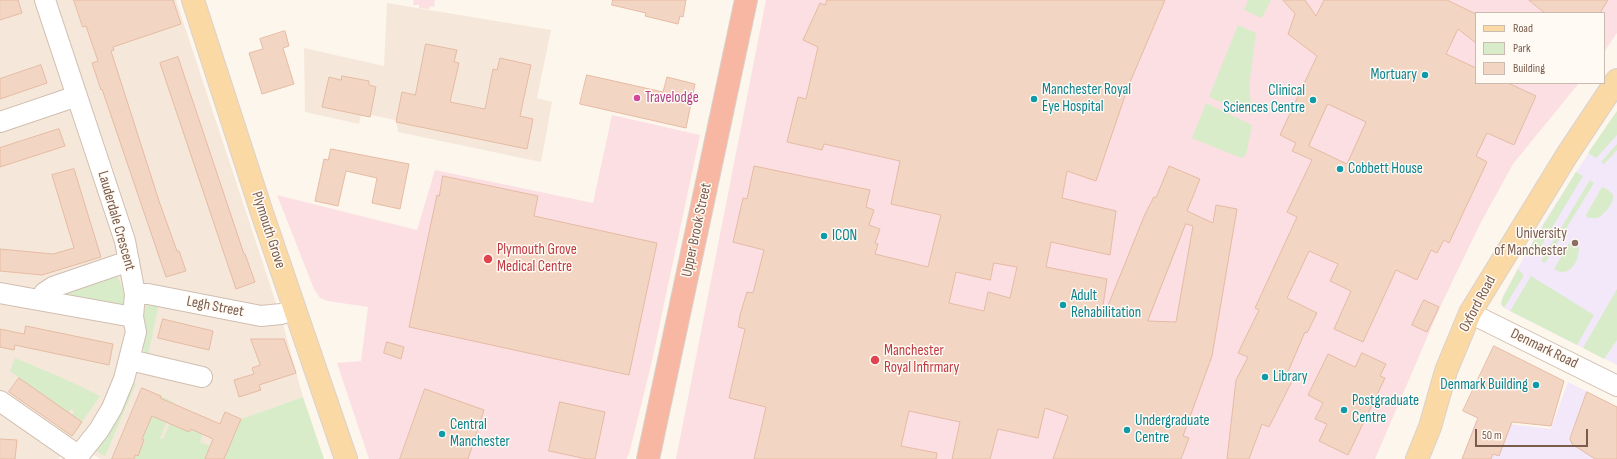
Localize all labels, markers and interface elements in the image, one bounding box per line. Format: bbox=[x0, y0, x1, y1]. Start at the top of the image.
legend bbox=[1475, 12, 1605, 84]
text: Road bbox=[1513, 21, 1533, 36]
text: Park bbox=[1513, 41, 1531, 56]
text: Building bbox=[1513, 61, 1545, 76]
place label: Mortuary bbox=[1371, 66, 1417, 84]
marker: Mortuary bbox=[1420, 70, 1430, 80]
place label: Manchester Royal Eye Hospital bbox=[1042, 81, 1131, 116]
place label: Clinical Sciences Centre bbox=[1223, 82, 1305, 117]
place label: Travelodge bbox=[645, 89, 699, 107]
marker: Travelodge bbox=[632, 93, 642, 103]
marker: Manchester Royal Eye Hospital bbox=[1029, 94, 1039, 104]
marker: Clinical Sciences Centre bbox=[1308, 95, 1318, 105]
place label: Cobbett House bbox=[1348, 160, 1423, 178]
marker: Cobbett House bbox=[1335, 164, 1345, 174]
street label: Lauderdale Crescent bbox=[93, 169, 139, 273]
street label: Upper Brook Street bbox=[678, 181, 716, 279]
street label: Plymouth Grove bbox=[247, 189, 289, 271]
place label: University of Manchester bbox=[1494, 225, 1567, 260]
place label: ICON bbox=[832, 227, 857, 245]
marker: ICON bbox=[819, 231, 829, 241]
marker: University of Manchester bbox=[1570, 238, 1580, 248]
place label: Plymouth Grove Medical Centre bbox=[497, 241, 577, 276]
marker: Plymouth Grove Medical Centre bbox=[482, 253, 494, 265]
street label: Oxford Road bbox=[1456, 273, 1500, 335]
place label: Adult Rehabilitation bbox=[1071, 287, 1141, 322]
street label: Legh Street bbox=[185, 293, 245, 321]
marker: Adult Rehabilitation bbox=[1058, 300, 1068, 310]
street label: Denmark Road bbox=[1507, 325, 1581, 373]
place label: Manchester Royal Infirmary bbox=[884, 342, 959, 377]
marker: Manchester Royal Infirmary bbox=[869, 354, 881, 366]
place label: Library bbox=[1273, 368, 1308, 386]
marker: Library bbox=[1260, 372, 1270, 382]
place label: Denmark Building bbox=[1440, 376, 1528, 394]
marker: Denmark Building bbox=[1531, 380, 1541, 390]
place label: Postgraduate Centre bbox=[1352, 392, 1419, 427]
marker: Postgraduate Centre bbox=[1339, 405, 1349, 415]
place label: Undergraduate Centre bbox=[1135, 412, 1210, 447]
place label: Central Manchester bbox=[450, 416, 510, 451]
scale bar bbox=[1477, 421, 1590, 447]
marker: Undergraduate Centre bbox=[1122, 425, 1132, 435]
text: 50 m bbox=[1482, 428, 1502, 443]
marker: Central Manchester bbox=[437, 429, 447, 439]

